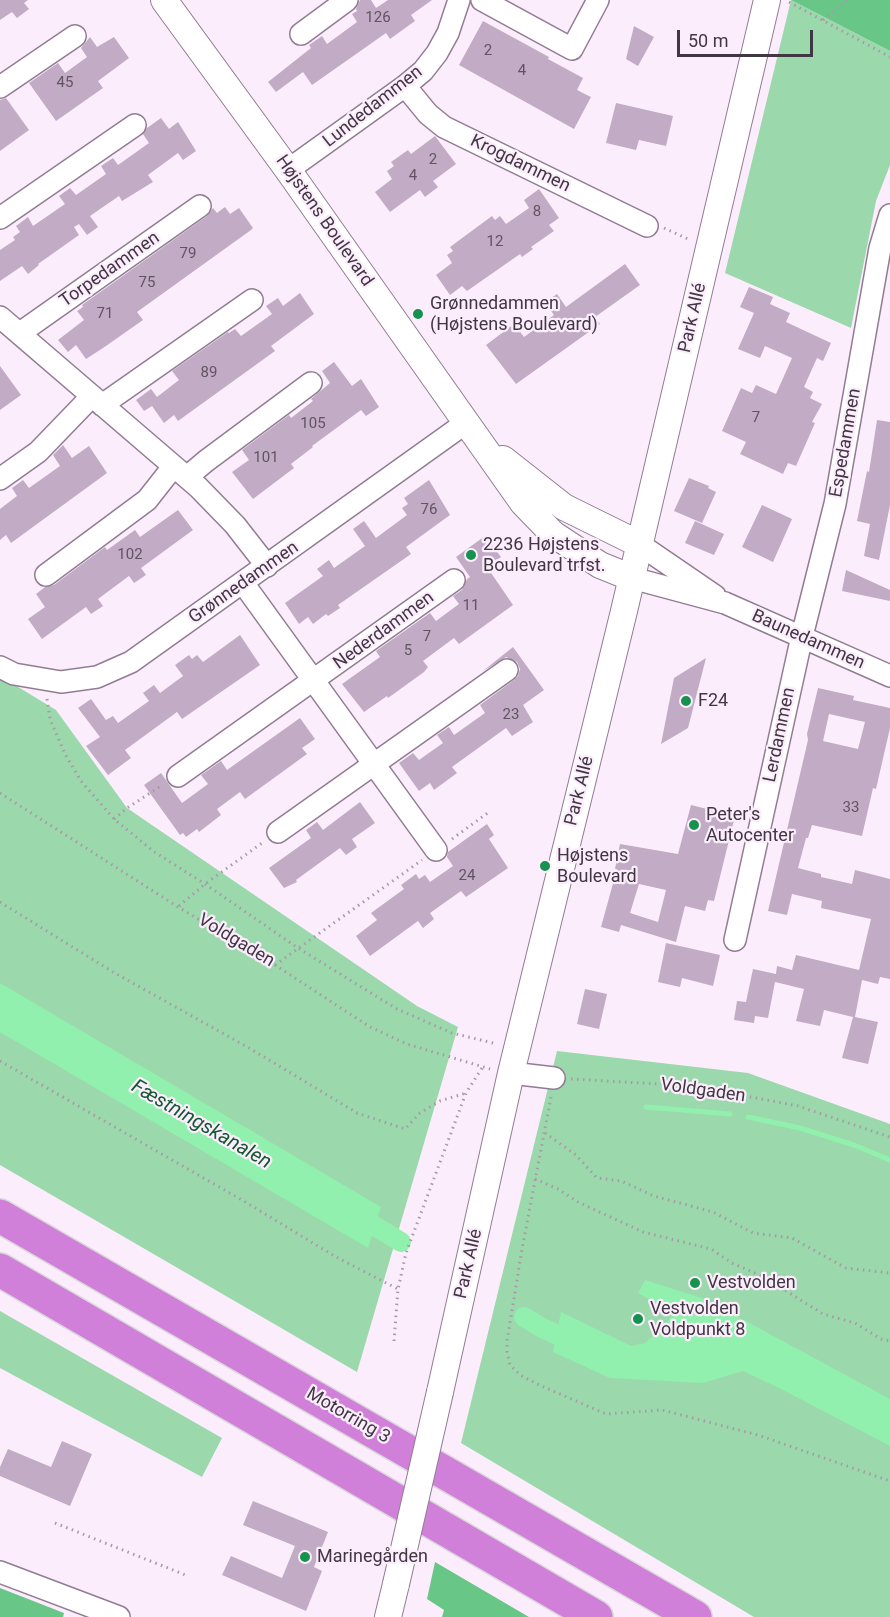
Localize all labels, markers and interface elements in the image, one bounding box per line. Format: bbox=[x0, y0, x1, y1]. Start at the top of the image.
house number: 126 bbox=[365, 9, 391, 27]
scale bar bbox=[680, 18, 816, 56]
text: 50 m bbox=[688, 30, 728, 51]
house number: 2 bbox=[484, 42, 492, 60]
street label: Lundedammen bbox=[319, 62, 427, 152]
house number: 4 bbox=[518, 62, 526, 80]
house number: 45 bbox=[57, 74, 73, 92]
street label: Krogdammen bbox=[466, 130, 574, 198]
street label: Højstens Boulevard bbox=[271, 151, 377, 291]
house number: 2 bbox=[429, 151, 437, 169]
house number: 4 bbox=[409, 167, 417, 185]
house number: 8 bbox=[533, 203, 541, 221]
street label: Torpedammen bbox=[56, 228, 164, 312]
house number: 12 bbox=[487, 233, 503, 251]
house number: 79 bbox=[180, 245, 196, 263]
house number: 75 bbox=[139, 274, 155, 292]
street label: Park Allé bbox=[675, 281, 711, 355]
place label: Grønnedammen (Højstens Boulevard) bbox=[430, 293, 598, 336]
house number: 71 bbox=[97, 305, 113, 323]
marker: Grønnedammen (Højstens Boulevard) bbox=[411, 307, 425, 321]
house number: 89 bbox=[201, 364, 217, 382]
street label: Espedammen bbox=[826, 387, 866, 499]
house number: 7 bbox=[752, 409, 760, 427]
house number: 105 bbox=[300, 415, 326, 433]
house number: 101 bbox=[253, 449, 279, 467]
house number: 76 bbox=[421, 501, 437, 519]
place label: 2236 Højstens Boulevard trfst. bbox=[483, 534, 605, 576]
street label: Grønnedammen bbox=[185, 537, 303, 629]
house number: 102 bbox=[117, 546, 143, 564]
marker: 2236 Højstens Boulevard trfst. bbox=[464, 548, 478, 562]
street label: Nederdammen bbox=[330, 587, 438, 675]
house number: 11 bbox=[463, 597, 479, 615]
street label: Baunedammen bbox=[748, 605, 868, 675]
house number: 7 bbox=[423, 628, 431, 646]
house number: 5 bbox=[404, 642, 412, 660]
street label: Lerdammen bbox=[759, 686, 801, 784]
place label: F24 bbox=[698, 690, 728, 712]
marker: F24 bbox=[679, 694, 693, 708]
house number: 23 bbox=[503, 706, 519, 724]
street label: Park Allé bbox=[561, 754, 599, 828]
house number: 33 bbox=[843, 799, 859, 817]
place label: Peter's Autocenter bbox=[706, 804, 794, 846]
marker: Peter's Autocenter bbox=[687, 818, 701, 832]
place label: Højstens Boulevard bbox=[557, 845, 637, 888]
marker: Højstens Boulevard bbox=[538, 859, 552, 873]
house number: 24 bbox=[459, 867, 475, 885]
street label: Voldgaden bbox=[194, 910, 278, 972]
street label: Voldgaden bbox=[659, 1074, 747, 1108]
water label: Fæstningskanalen bbox=[127, 1075, 275, 1175]
street label: Park Allé bbox=[451, 1227, 487, 1301]
place label: Vestvolden bbox=[707, 1272, 796, 1294]
marker: Vestvolden bbox=[688, 1276, 702, 1290]
place label: Vestvolden Voldpunkt 8 bbox=[650, 1298, 745, 1340]
marker: Vestvolden Voldpunkt 8 bbox=[631, 1312, 645, 1326]
street label: Motorring 3 bbox=[302, 1383, 394, 1449]
place label: Marinegården bbox=[317, 1546, 428, 1568]
marker: Marinegården bbox=[298, 1550, 312, 1564]

